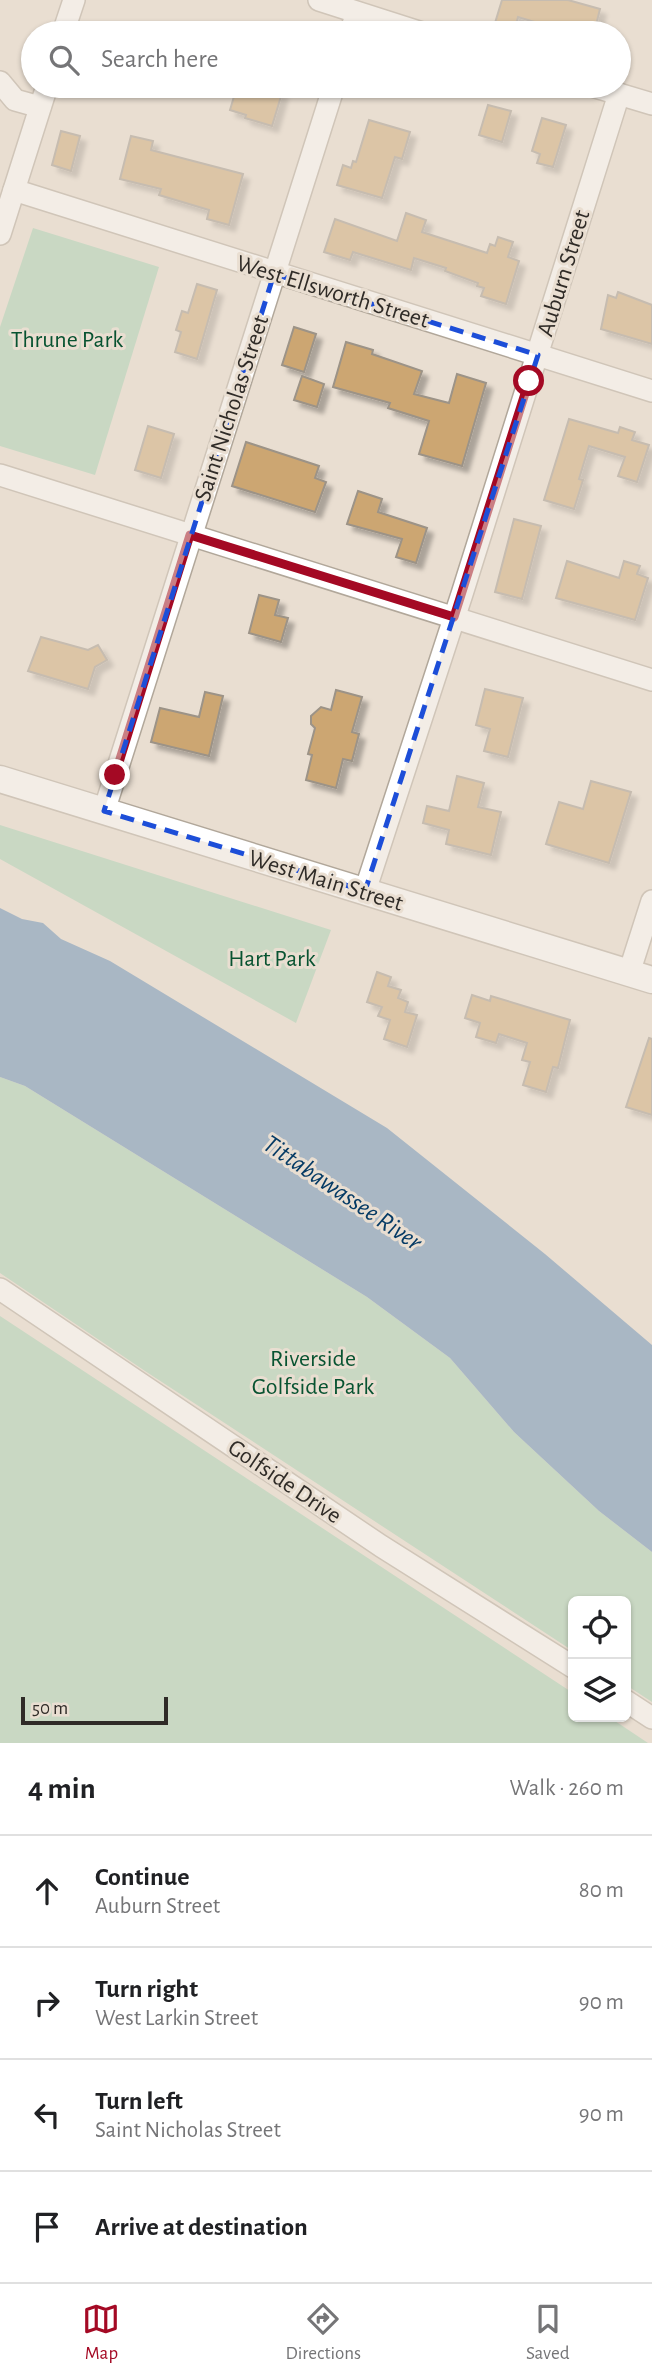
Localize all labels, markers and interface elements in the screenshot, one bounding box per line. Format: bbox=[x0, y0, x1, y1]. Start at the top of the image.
search box bbox=[21, 21, 631, 98]
icon: search bbox=[45, 41, 83, 79]
text: Search here bbox=[101, 46, 219, 72]
street label: Auburn Street bbox=[533, 207, 595, 339]
street label: West Ellsworth Street bbox=[234, 251, 432, 333]
street label: Saint Nicholas Street bbox=[191, 312, 273, 504]
park label: Thrune Park bbox=[11, 328, 123, 352]
route start bbox=[513, 365, 544, 396]
route end bbox=[99, 759, 130, 790]
street label: West Main Street bbox=[246, 846, 406, 916]
park label: Hart Park bbox=[228, 947, 316, 971]
water label: Tittabawassee River bbox=[258, 1130, 428, 1256]
park label: Riverside Golfside Park bbox=[252, 1347, 374, 1399]
street label: Golfside Drive bbox=[223, 1435, 345, 1528]
map controls bbox=[568, 1596, 631, 1722]
button: locate bbox=[568, 1596, 631, 1659]
button: layers bbox=[568, 1659, 631, 1722]
scale bar bbox=[21, 1694, 168, 1726]
text: 50 m bbox=[32, 1699, 68, 1718]
text: 4 min bbox=[28, 1774, 96, 1804]
text: Walk · 260 m bbox=[509, 1777, 624, 1800]
text: Continue bbox=[95, 1864, 190, 1890]
icon: ahead bbox=[28, 1872, 66, 1910]
text: 80 m bbox=[579, 1879, 624, 1902]
text: Auburn Street bbox=[95, 1895, 220, 1918]
text: Turn right bbox=[95, 1976, 198, 2002]
icon: right bbox=[28, 1984, 66, 2022]
text: 90 m bbox=[579, 1991, 624, 2014]
text: West Larkin Street bbox=[95, 2007, 258, 2030]
text: Turn left bbox=[95, 2088, 183, 2114]
icon: left bbox=[28, 2096, 66, 2134]
text: 90 m bbox=[579, 2103, 624, 2126]
text: Saint Nicholas Street bbox=[95, 2119, 281, 2142]
icon: arrive bbox=[28, 2208, 66, 2246]
text: Arrive at destination bbox=[95, 2214, 308, 2240]
tab: Map bbox=[82, 2300, 120, 2365]
tab: Directions bbox=[285, 2300, 361, 2365]
tab: Saved bbox=[526, 2300, 570, 2365]

